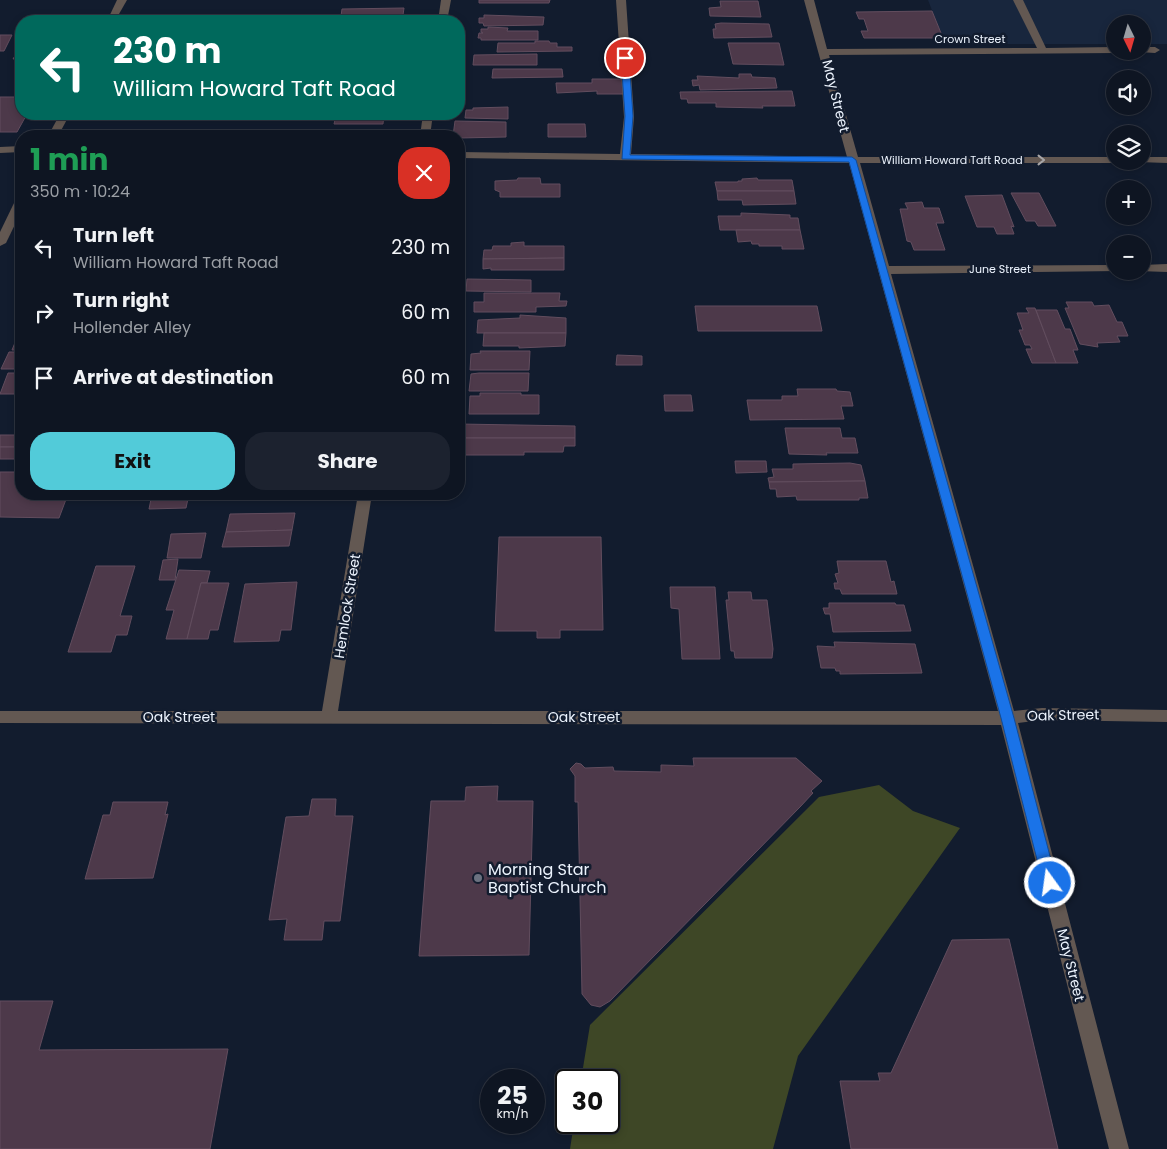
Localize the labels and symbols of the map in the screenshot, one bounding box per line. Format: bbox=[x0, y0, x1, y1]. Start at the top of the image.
north arrow bbox=[1106, 15, 1151, 60]
street label: Crown Street bbox=[935, 31, 1005, 47]
pin bbox=[604, 37, 646, 79]
street label: May Street bbox=[817, 58, 855, 134]
street label: William Howard Taft Road bbox=[881, 152, 1023, 168]
one-way arrow bbox=[1038, 155, 1045, 165]
street label: June Street bbox=[969, 261, 1031, 277]
street label: Hemlock Street bbox=[329, 552, 365, 660]
street label: Oak Street bbox=[1027, 704, 1099, 726]
street label: Oak Street bbox=[143, 707, 215, 727]
street label: Oak Street bbox=[548, 707, 620, 727]
position arrow bbox=[1023, 856, 1075, 908]
place label: Morning Star Baptist Church bbox=[488, 858, 606, 899]
marker: Morning Star Baptist Church bbox=[472, 872, 484, 884]
street label: May Street bbox=[1052, 927, 1090, 1003]
speed limit sign: 30 bbox=[555, 1069, 620, 1134]

